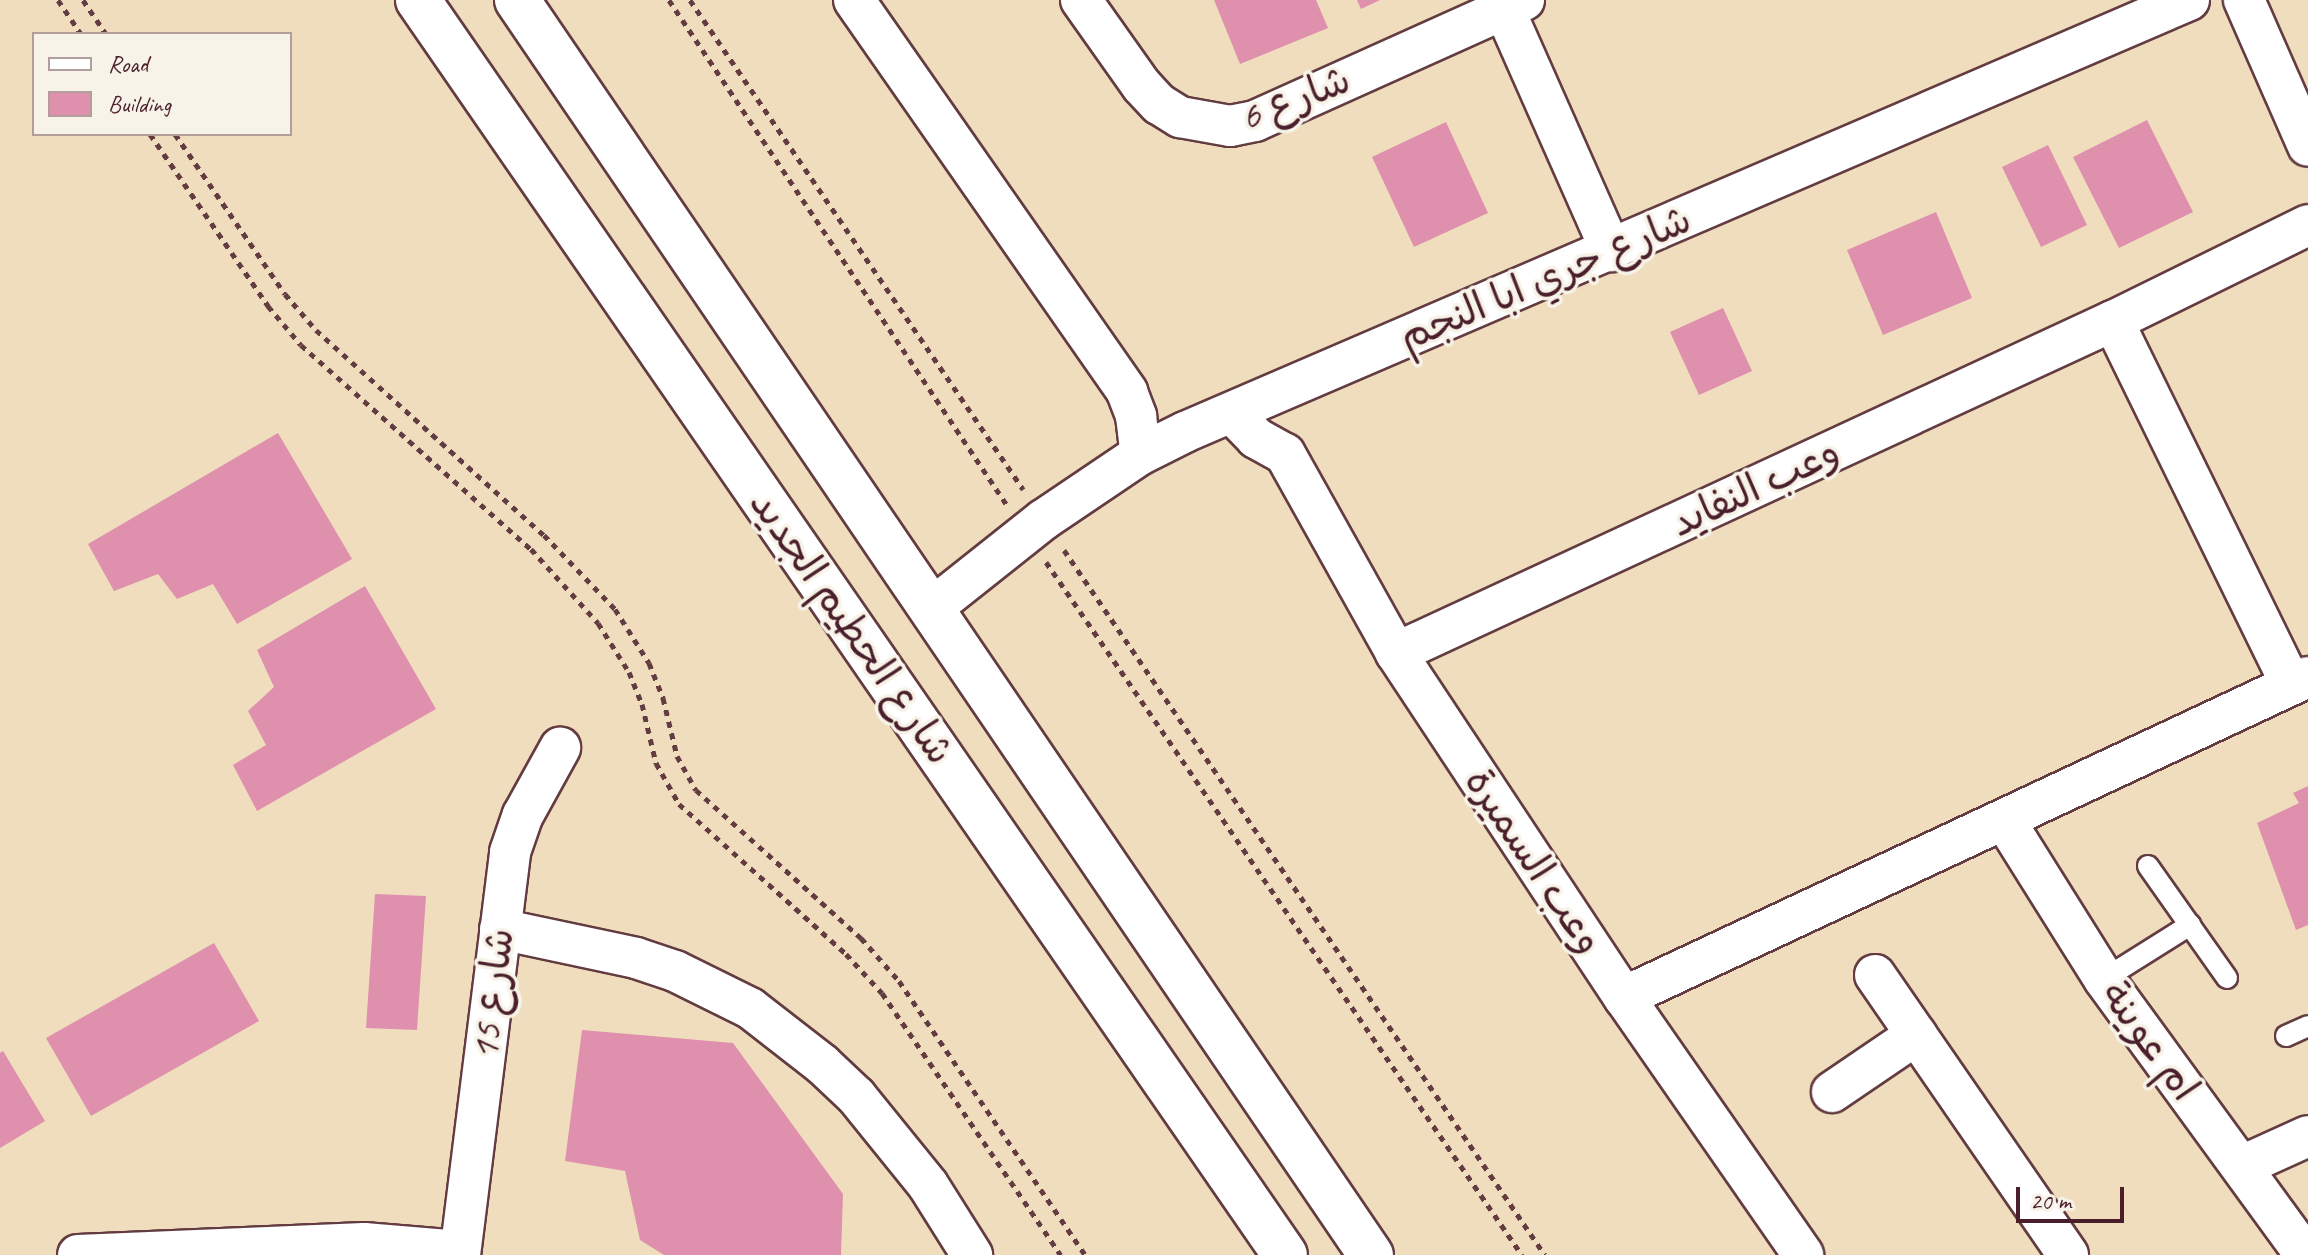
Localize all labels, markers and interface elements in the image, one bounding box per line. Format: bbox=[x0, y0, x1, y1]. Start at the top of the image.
legend bbox=[32, 32, 292, 136]
text: Road bbox=[108, 49, 148, 79]
street label: شارع 6 bbox=[1233, 55, 1357, 141]
text: Building bbox=[108, 89, 171, 119]
street label: شارع جري ابا النجم bbox=[1392, 195, 1698, 361]
street label: وعب النفايد bbox=[1663, 427, 1847, 547]
street label: شارع الحطيم الجديد bbox=[739, 481, 965, 773]
street label: وعب السميرة bbox=[1454, 759, 1614, 963]
street label: شارع 15 bbox=[460, 925, 524, 1063]
street label: ام عوينة bbox=[2091, 972, 2209, 1110]
scale bar bbox=[2020, 1171, 2128, 1221]
text: 20 m bbox=[2030, 1186, 2071, 1216]

